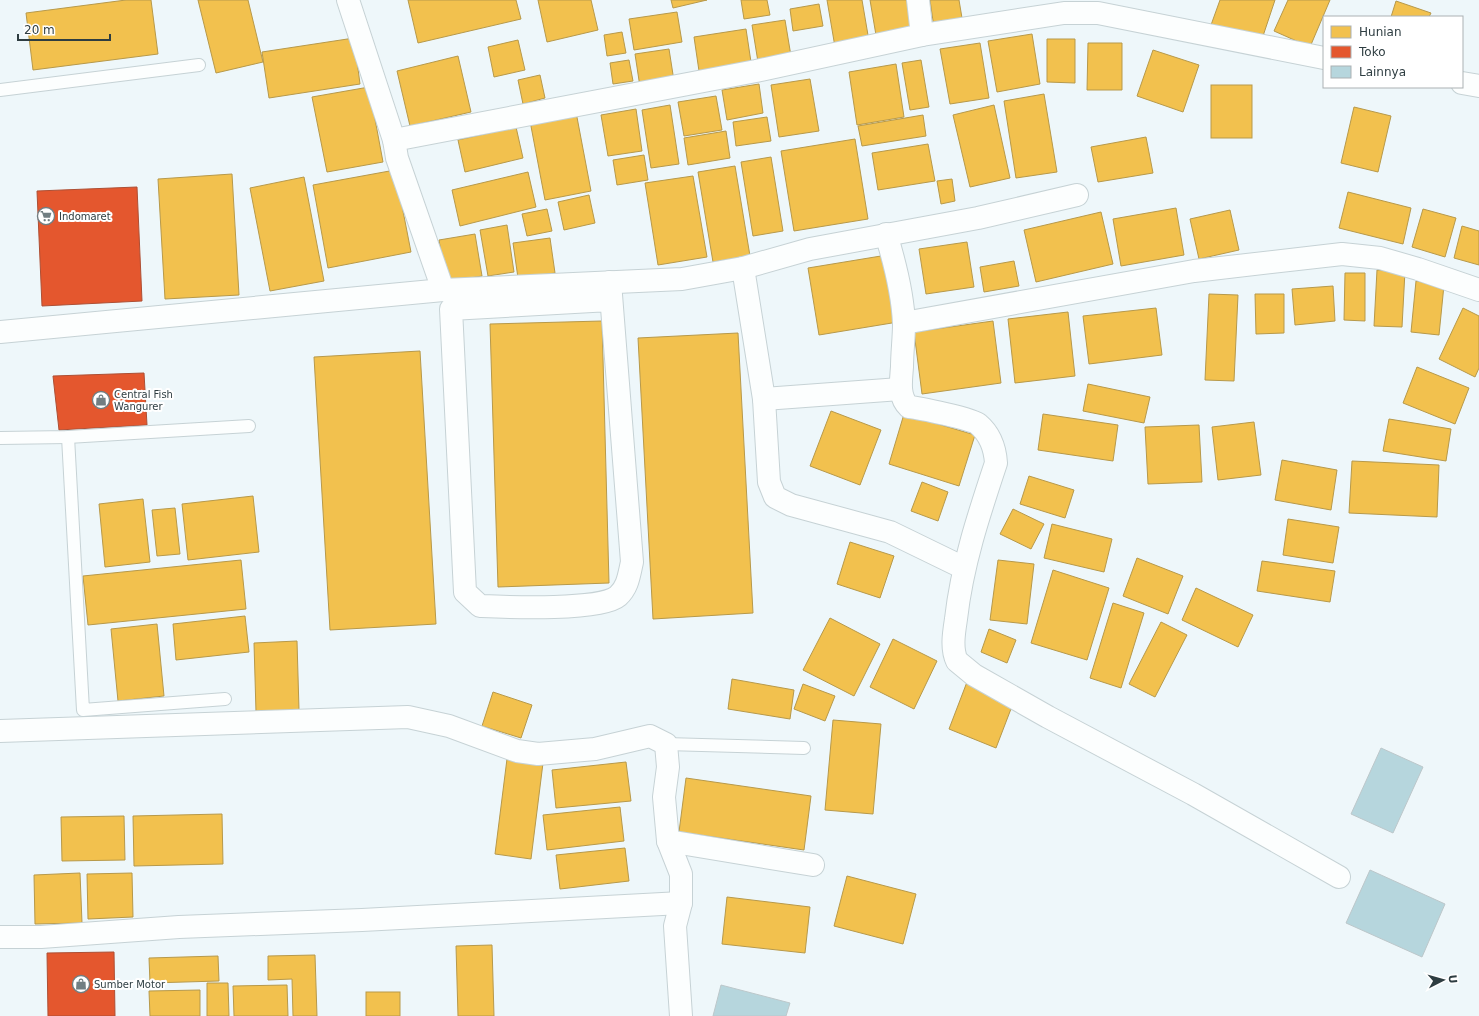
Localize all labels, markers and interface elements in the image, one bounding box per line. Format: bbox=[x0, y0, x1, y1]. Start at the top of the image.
scale bar bbox=[18, 16, 110, 42]
legend bbox=[1323, 16, 1463, 88]
text: 20 m bbox=[24, 23, 55, 37]
text: Hunian bbox=[1359, 25, 1402, 39]
text: Toko bbox=[1358, 45, 1386, 59]
text: Lainnya bbox=[1359, 65, 1406, 79]
supermarket icon: Indomaret bbox=[36, 206, 56, 226]
place label: Indomaret bbox=[59, 211, 111, 222]
place label: Central Fish Wangurer bbox=[114, 389, 173, 412]
shop icon: Central Fish Wangurer bbox=[91, 390, 111, 410]
north arrow bbox=[1423, 960, 1463, 1000]
shop icon: Sumber Motor bbox=[71, 974, 91, 994]
text: U bbox=[1446, 974, 1459, 984]
place label: Sumber Motor bbox=[94, 979, 166, 990]

